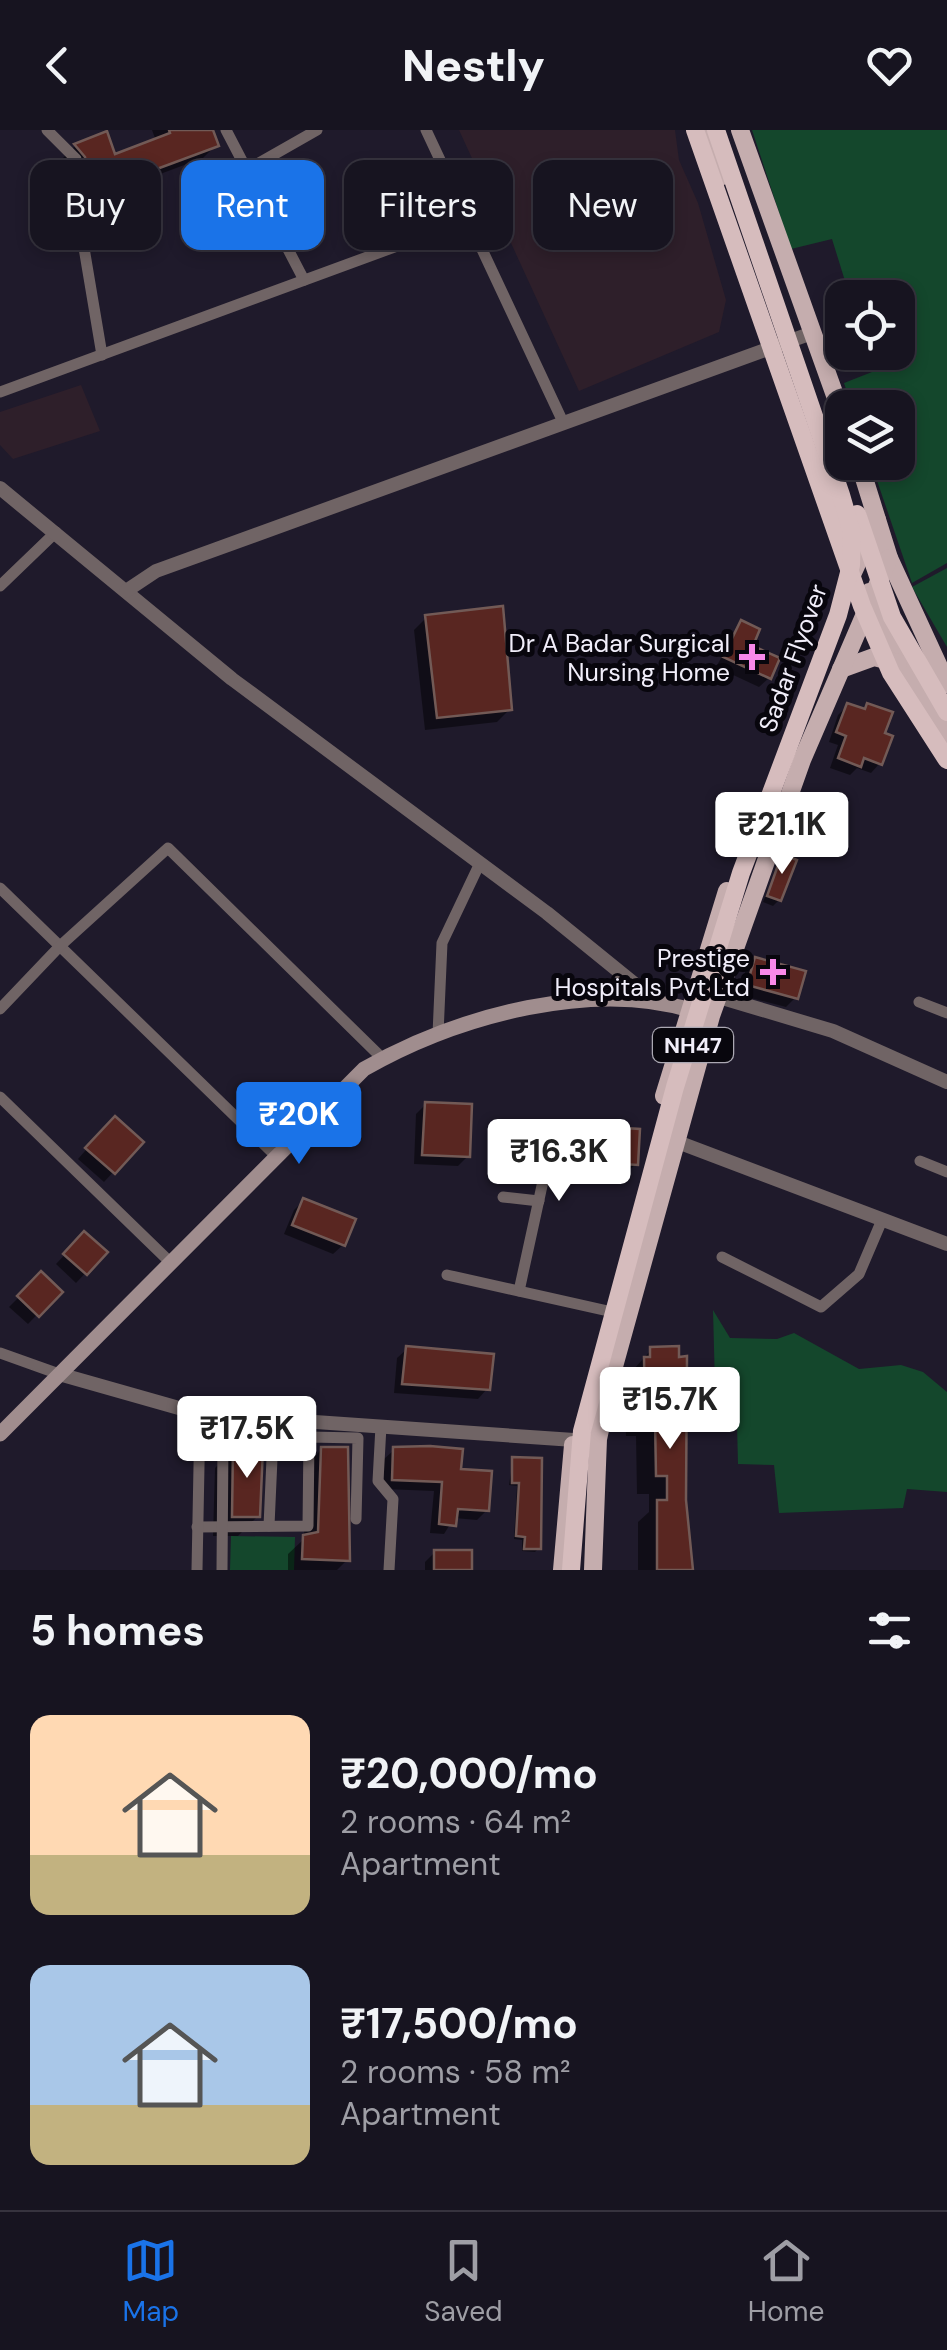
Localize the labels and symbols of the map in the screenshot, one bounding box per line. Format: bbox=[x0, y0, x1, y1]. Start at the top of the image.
street label: Sadar Flyover bbox=[751, 579, 835, 737]
place label: Dr A Badar Surgical Nursing Home bbox=[509, 627, 730, 689]
marker: Dr A Badar Surgical Nursing Home bbox=[739, 644, 765, 670]
pin: ₹21.1K bbox=[701, 792, 863, 877]
place label: Prestige Hospitals Pvt Ltd bbox=[555, 942, 750, 1004]
marker: Prestige Hospitals Pvt Ltd bbox=[760, 959, 786, 985]
road number: NH47 bbox=[653, 1028, 733, 1062]
pin: ₹20K bbox=[240, 1082, 358, 1167]
pin: ₹16.3K bbox=[478, 1119, 640, 1204]
pin: ₹15.7K bbox=[589, 1367, 751, 1452]
pin: ₹17.5K bbox=[166, 1396, 328, 1481]

